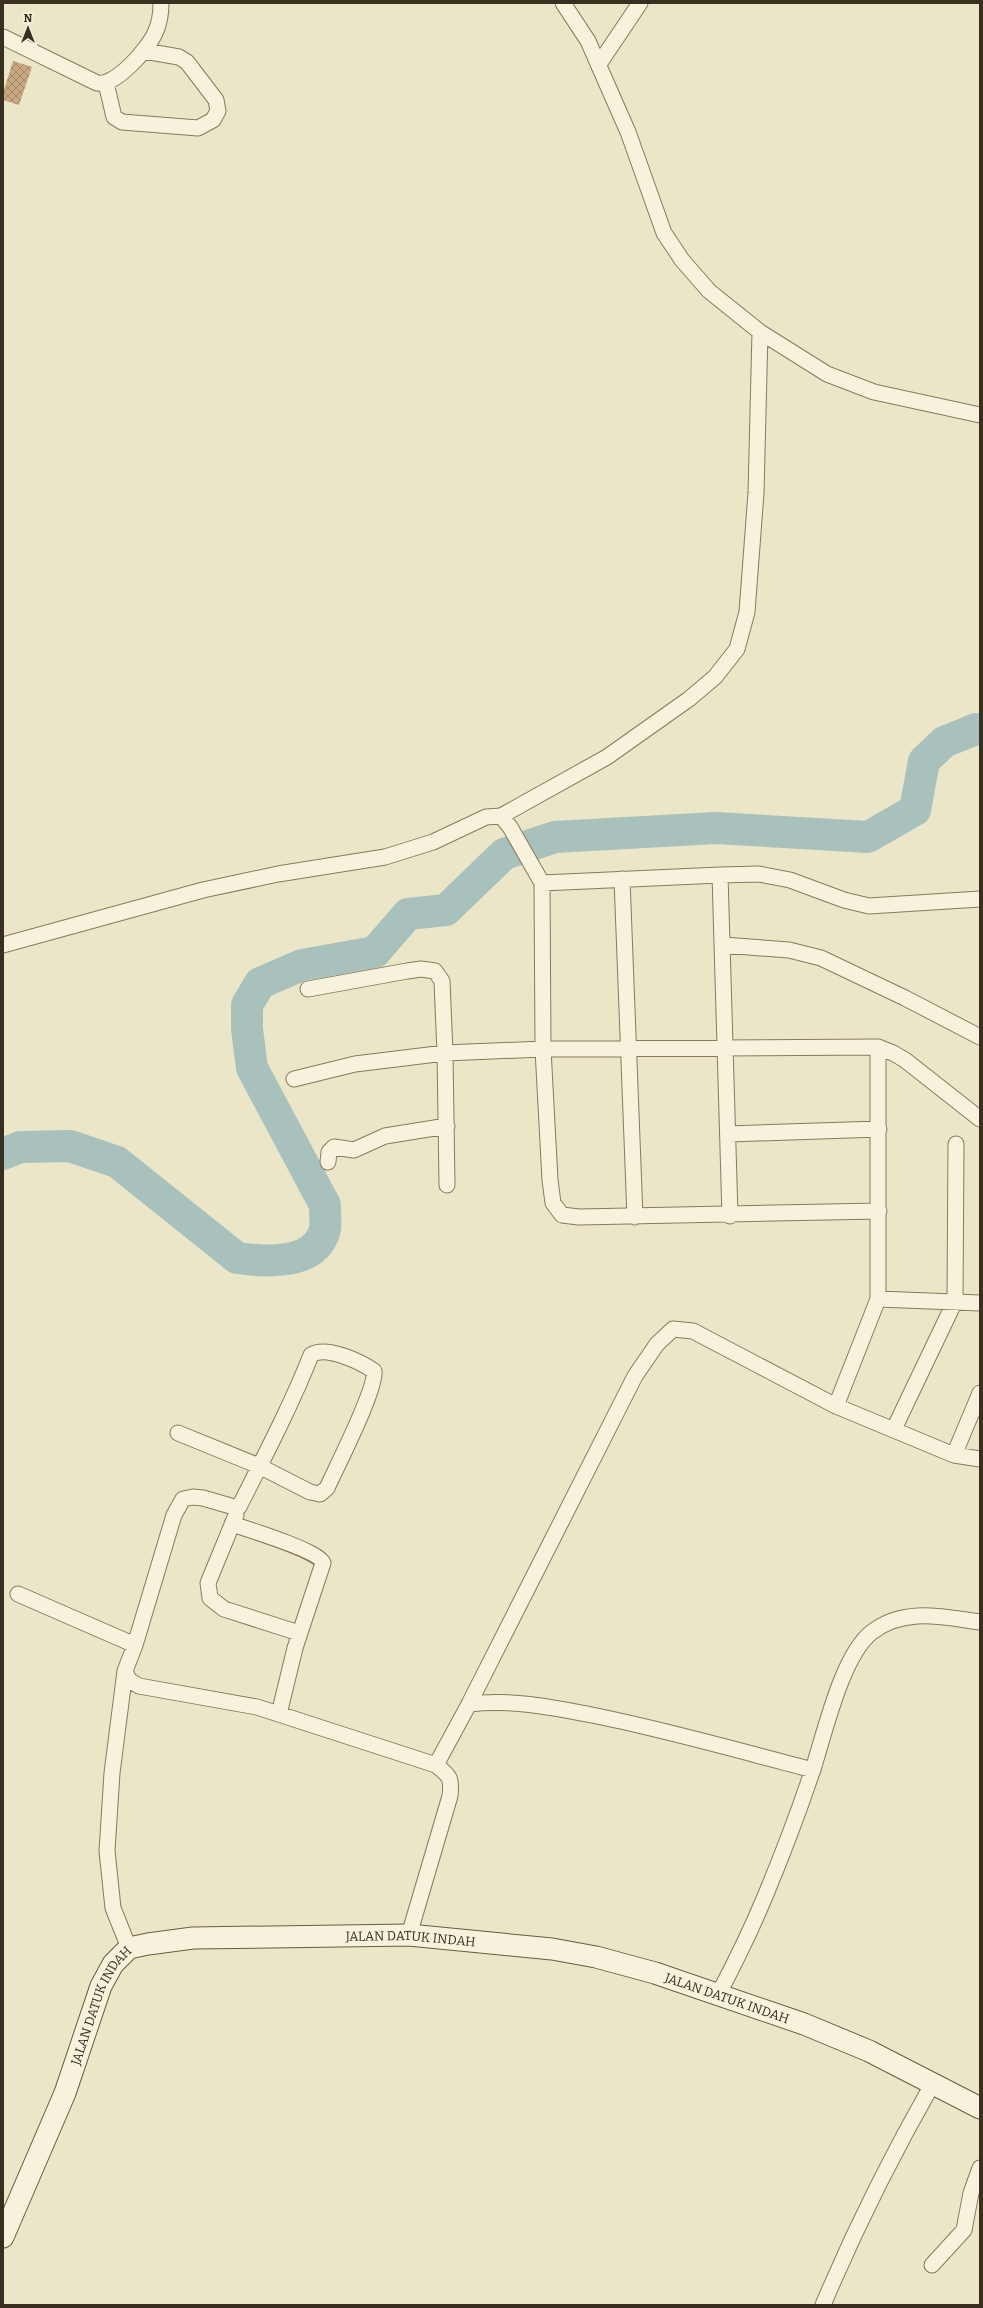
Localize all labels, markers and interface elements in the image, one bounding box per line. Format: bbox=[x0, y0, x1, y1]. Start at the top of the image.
north arrow bbox=[8, 8, 48, 48]
text: N bbox=[24, 12, 33, 25]
street label: JALAN DATUK INDAH bbox=[345, 1928, 476, 1949]
street label: JALAN DATUK INDAH bbox=[68, 1943, 135, 2068]
street label: JALAN DATUK INDAH bbox=[662, 1970, 791, 2026]

